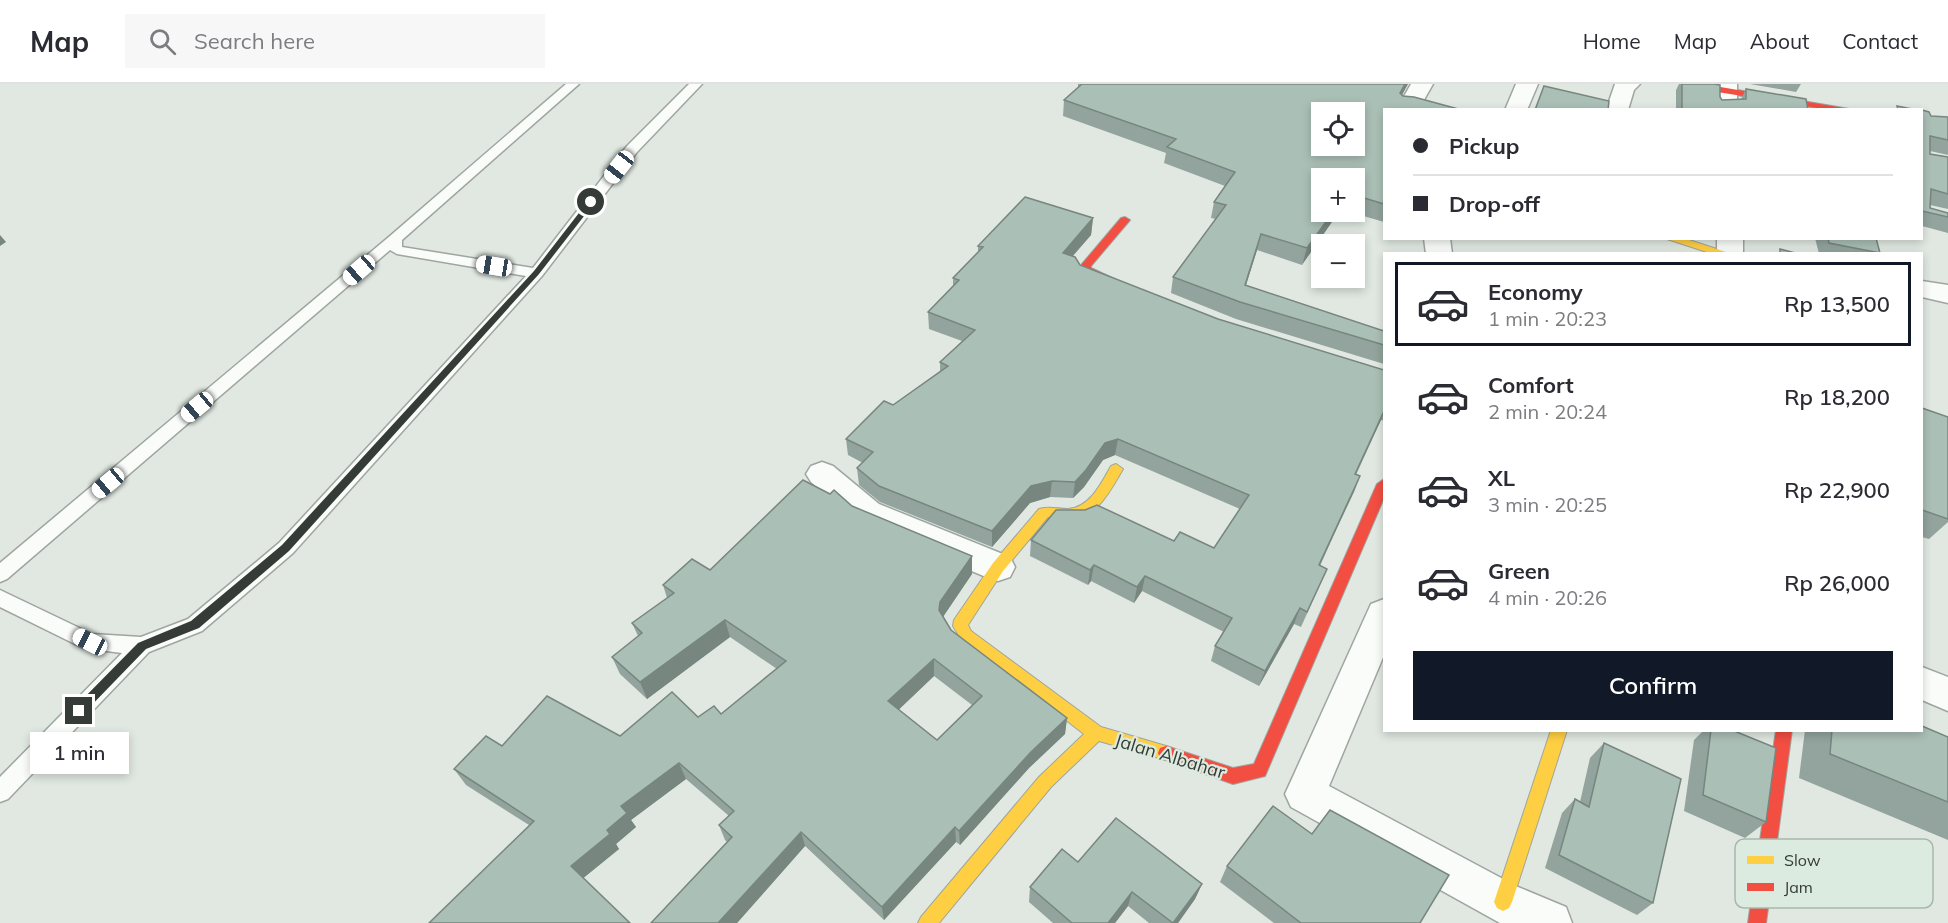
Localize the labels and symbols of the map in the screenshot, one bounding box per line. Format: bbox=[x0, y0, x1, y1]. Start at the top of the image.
car bbox=[601, 147, 637, 187]
route start bbox=[577, 188, 604, 215]
car bbox=[340, 251, 378, 289]
car bbox=[475, 254, 513, 278]
car bbox=[177, 389, 217, 425]
car bbox=[88, 465, 128, 501]
car bbox=[70, 626, 110, 658]
route end bbox=[65, 697, 92, 724]
street label: Jalan Albahar bbox=[1112, 728, 1228, 784]
callout: 1 min bbox=[29, 732, 128, 774]
legend bbox=[1735, 839, 1933, 908]
text: Slow bbox=[1784, 850, 1821, 870]
text: Jam bbox=[1784, 877, 1813, 897]

